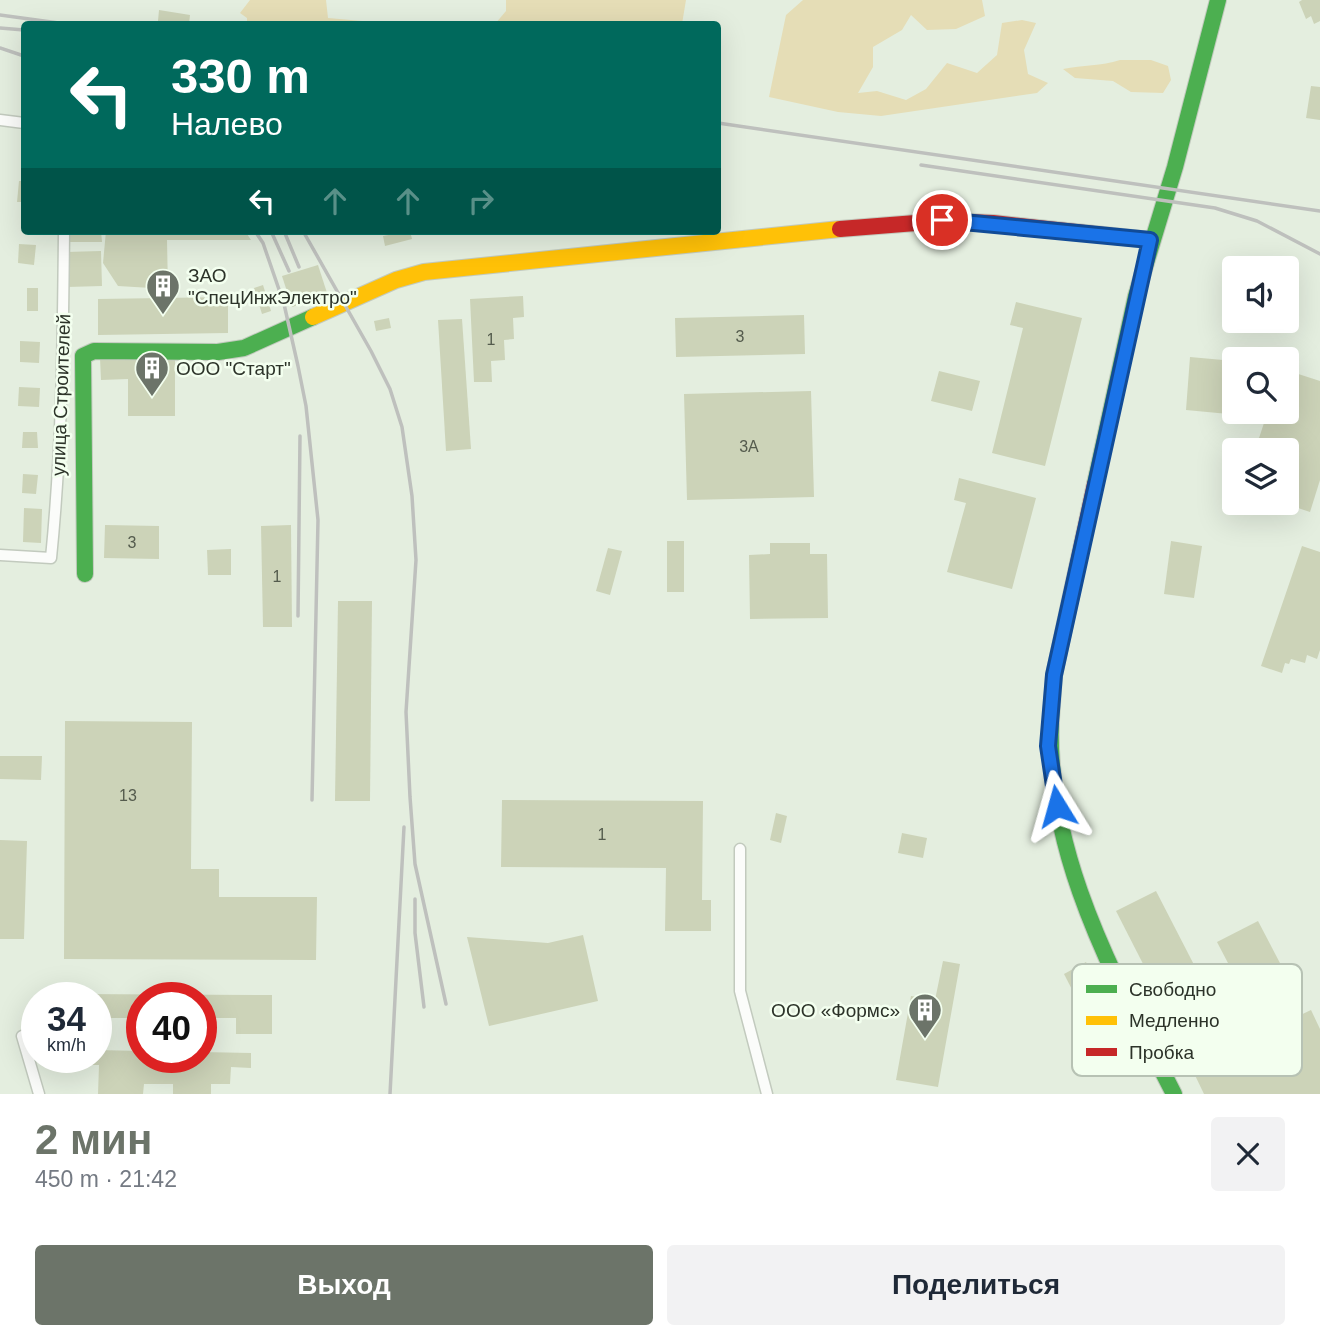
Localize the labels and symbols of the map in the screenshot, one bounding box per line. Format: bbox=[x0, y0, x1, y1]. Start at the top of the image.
pin bbox=[912, 190, 972, 250]
place label: ЗАО "СпецИнжЭлектро" bbox=[188, 265, 357, 308]
building icon: ЗАО "СпецИнжЭлектро" bbox=[144, 267, 182, 316]
street label: улица Строителей bbox=[48, 313, 74, 477]
house number: 3 bbox=[736, 328, 745, 345]
house number: 1 bbox=[487, 331, 496, 348]
building icon: ООО "Старт" bbox=[133, 349, 171, 398]
place label: ООО "Старт" bbox=[176, 358, 291, 379]
house number: 3А bbox=[739, 438, 759, 455]
house number: 3 bbox=[128, 534, 137, 551]
house number: 1 bbox=[273, 568, 282, 585]
position arrow bbox=[1020, 769, 1094, 843]
house number: 13 bbox=[119, 787, 137, 804]
house number: 1 bbox=[598, 826, 607, 843]
legend bbox=[1072, 964, 1302, 1076]
text: Свободно bbox=[1129, 979, 1216, 1000]
speed limit sign: 40 bbox=[126, 982, 217, 1073]
building icon: ООО «Формс» bbox=[906, 991, 944, 1040]
place label: ООО «Формс» bbox=[771, 1000, 900, 1021]
text: Медленно bbox=[1129, 1010, 1219, 1031]
text: Пробка bbox=[1129, 1042, 1194, 1063]

